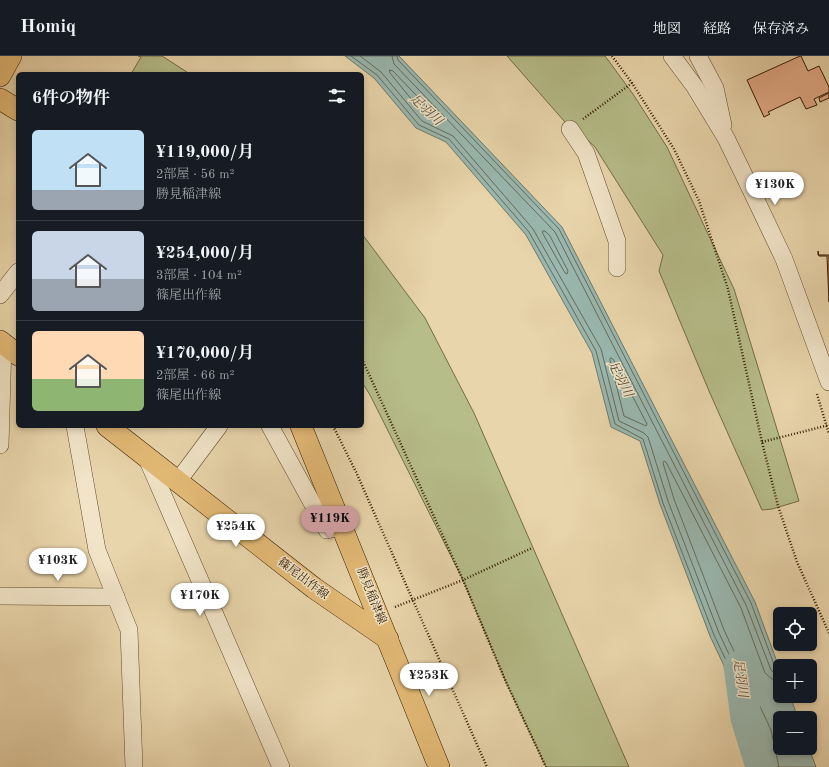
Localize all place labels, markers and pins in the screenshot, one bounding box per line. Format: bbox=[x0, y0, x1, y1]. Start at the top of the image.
pin: ¥130K bbox=[747, 172, 803, 206]
pin: ¥119K bbox=[302, 506, 358, 540]
pin: ¥254K bbox=[208, 514, 264, 548]
pin: ¥103K bbox=[30, 548, 86, 582]
pin: ¥170K bbox=[172, 583, 228, 617]
pin: ¥253K bbox=[401, 663, 457, 697]

